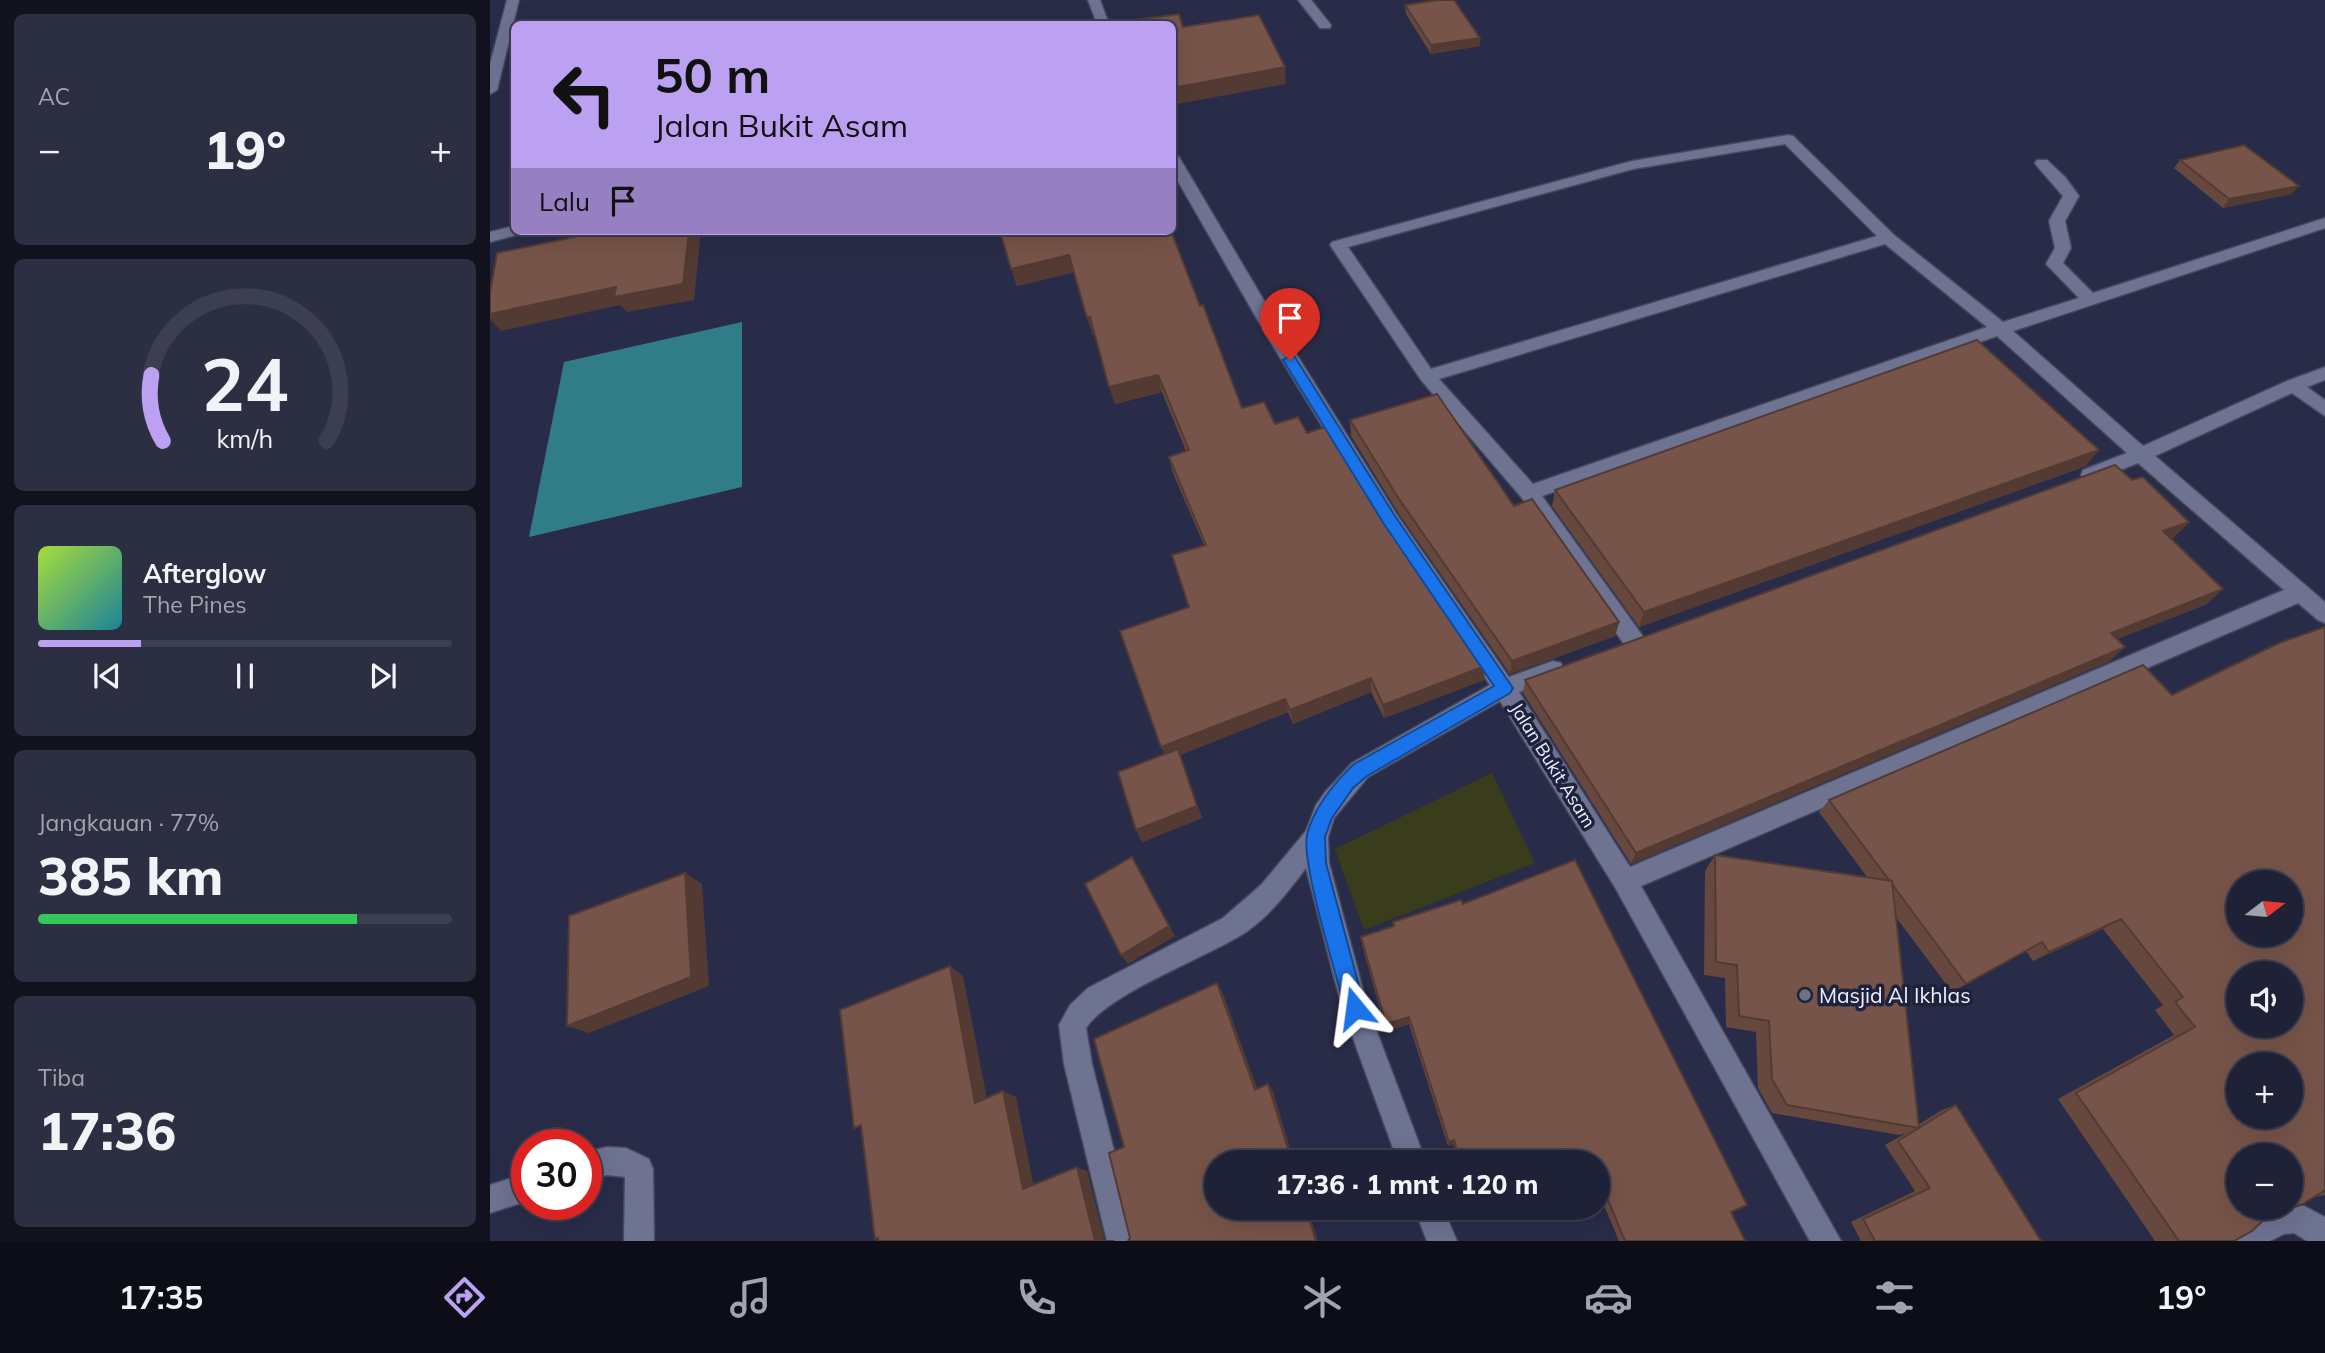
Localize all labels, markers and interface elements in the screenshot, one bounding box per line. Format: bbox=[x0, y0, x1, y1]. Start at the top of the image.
text: 50 m bbox=[654, 44, 770, 105]
icon: left bbox=[539, 49, 630, 140]
text: AC bbox=[38, 82, 70, 111]
text: Jalan Bukit Asam bbox=[654, 105, 908, 145]
text: 19° bbox=[204, 117, 286, 182]
text: − bbox=[38, 125, 61, 173]
text: + bbox=[429, 125, 452, 173]
icon: arrive bbox=[604, 182, 642, 220]
text: Lalu bbox=[539, 185, 590, 218]
pin bbox=[1260, 288, 1320, 360]
icon: arrive bbox=[1271, 299, 1309, 337]
text: 24 bbox=[201, 339, 289, 430]
text: km/h bbox=[217, 423, 273, 454]
text: Afterglow bbox=[143, 557, 266, 590]
text: The Pines bbox=[143, 590, 247, 619]
icon: previous bbox=[88, 657, 126, 695]
icon: pause bbox=[226, 657, 264, 695]
icon: next bbox=[364, 657, 402, 695]
street label: Jalan Bukit Asam bbox=[1505, 698, 1601, 832]
text: Jangkauan · 77% bbox=[38, 808, 219, 837]
text: 385 km bbox=[38, 843, 223, 908]
north arrow bbox=[2226, 870, 2303, 947]
map controls bbox=[2226, 870, 2303, 1220]
button: sound bbox=[2226, 961, 2303, 1038]
position arrow bbox=[1318, 971, 1392, 1045]
place label: Masjid Al Ikhlas bbox=[1819, 982, 1971, 1008]
marker: Masjid Al Ikhlas bbox=[1797, 987, 1813, 1003]
button: + bbox=[2226, 1052, 2303, 1129]
text: Tiba bbox=[38, 1063, 85, 1092]
text: 17:36 bbox=[38, 1098, 176, 1163]
speed limit sign: 30 bbox=[511, 1129, 602, 1220]
button: − bbox=[2226, 1143, 2303, 1220]
text: 17:36 · 1 mnt · 120 m bbox=[1276, 1168, 1538, 1201]
icon: directions bbox=[440, 1273, 489, 1322]
icon: music bbox=[726, 1273, 775, 1322]
icon: phone bbox=[1012, 1273, 1061, 1322]
icon: climate bbox=[1298, 1273, 1347, 1322]
icon: car bbox=[1584, 1273, 1633, 1322]
icon: filters bbox=[1870, 1273, 1919, 1322]
text: 17:35 bbox=[118, 1277, 203, 1317]
text: 19° bbox=[2156, 1277, 2206, 1317]

